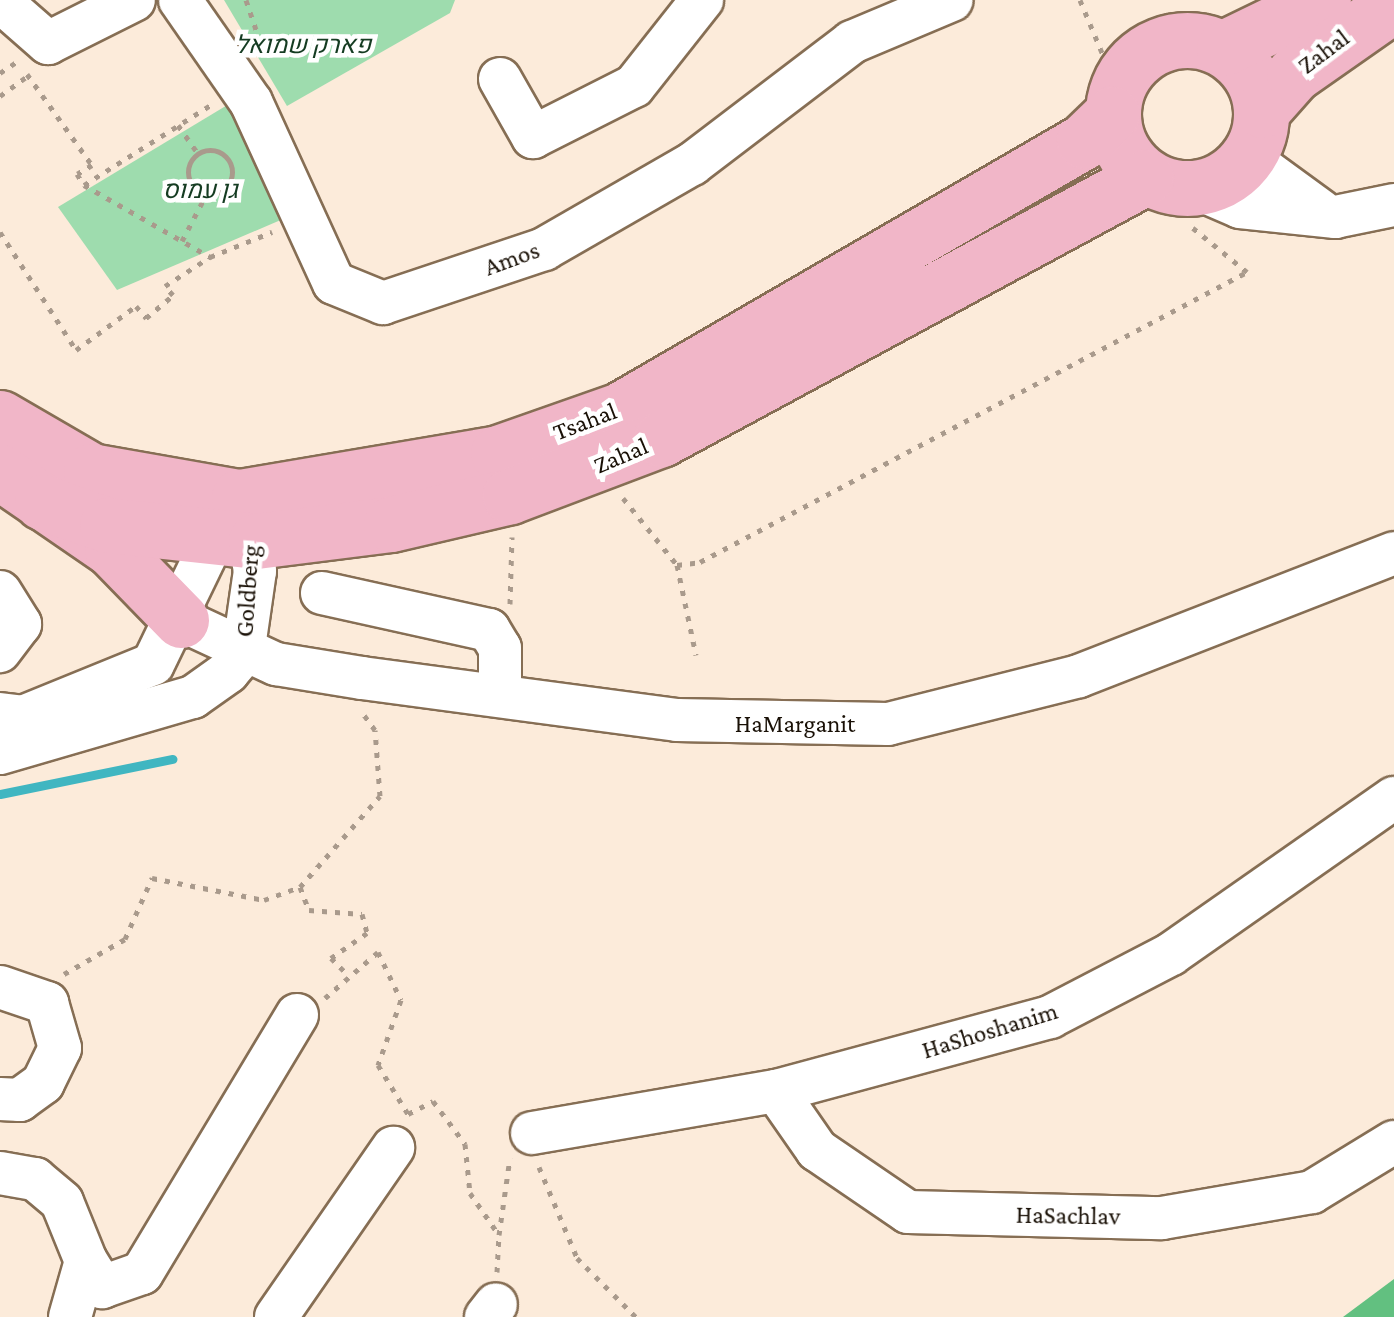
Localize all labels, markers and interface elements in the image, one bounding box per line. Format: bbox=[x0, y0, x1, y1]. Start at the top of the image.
street label: Zahal bbox=[1293, 23, 1355, 81]
park label: פארק שמואל bbox=[235, 30, 371, 60]
park label: גן עמוס bbox=[162, 175, 238, 205]
street label: Amos bbox=[480, 235, 544, 283]
street label: Tsahal bbox=[549, 396, 621, 448]
street label: Zahal bbox=[589, 431, 653, 481]
street label: Goldberg bbox=[230, 544, 266, 638]
street label: HaMarganit bbox=[735, 709, 855, 739]
street label: HaShoshanim bbox=[918, 996, 1062, 1066]
street label: HaSachlav bbox=[1016, 1200, 1120, 1232]

